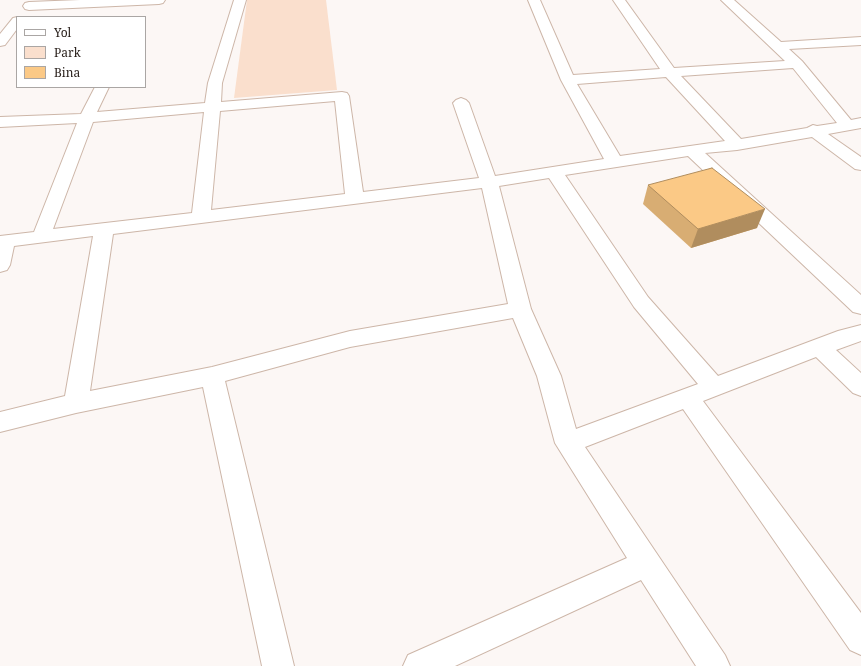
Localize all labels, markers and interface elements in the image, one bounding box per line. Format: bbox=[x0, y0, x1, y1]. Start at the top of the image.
legend bbox=[16, 16, 146, 88]
text: Yol bbox=[54, 24, 71, 41]
text: Park bbox=[54, 44, 81, 61]
text: Bina bbox=[54, 64, 80, 81]

